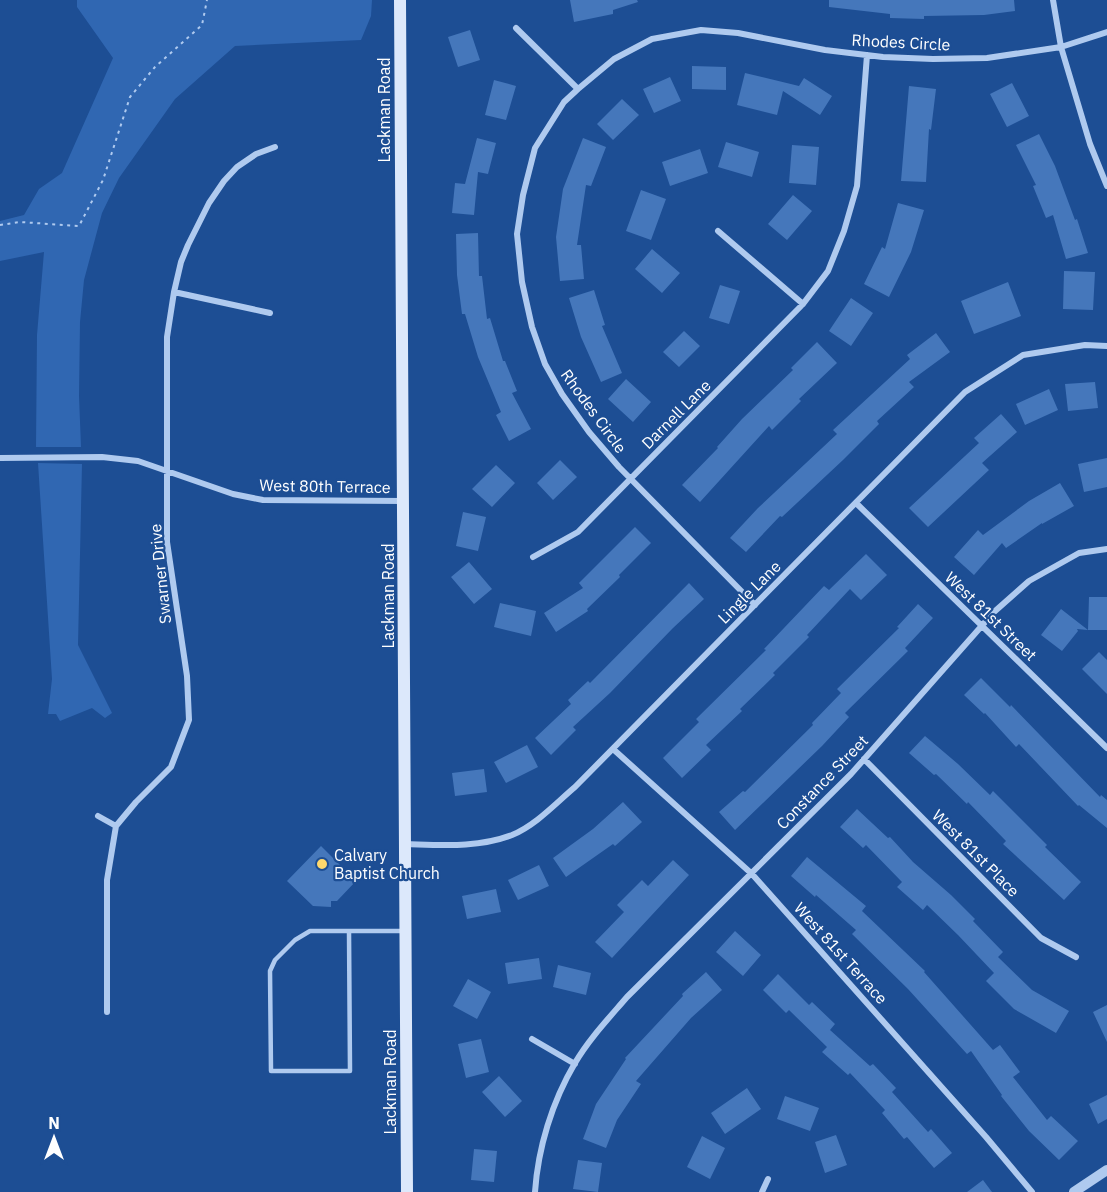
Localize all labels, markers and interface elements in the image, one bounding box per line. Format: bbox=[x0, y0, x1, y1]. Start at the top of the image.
street label: Rhodes Circle bbox=[851, 29, 951, 55]
street label: Lackman Road bbox=[374, 57, 394, 163]
street label: Rhodes Circle bbox=[557, 365, 631, 457]
street label: Darnell Lane bbox=[637, 375, 715, 453]
street label: West 80th Terrace bbox=[259, 475, 391, 497]
street label: Swarner Drive bbox=[145, 523, 175, 625]
street label: Lackman Road bbox=[378, 543, 398, 649]
street label: Lingle Lane bbox=[713, 556, 785, 628]
street label: West 81st Street bbox=[941, 567, 1041, 665]
street label: Constance Street bbox=[772, 731, 872, 833]
street label: West 81st Place bbox=[928, 805, 1024, 901]
place label: Calvary Baptist Church bbox=[334, 845, 440, 883]
marker: Calvary Baptist Church bbox=[315, 857, 329, 871]
street label: West 81st Terrace bbox=[790, 898, 892, 1008]
street label: Lackman Road bbox=[380, 1029, 400, 1135]
north arrow bbox=[24, 1108, 84, 1168]
text: N bbox=[48, 1113, 60, 1133]

